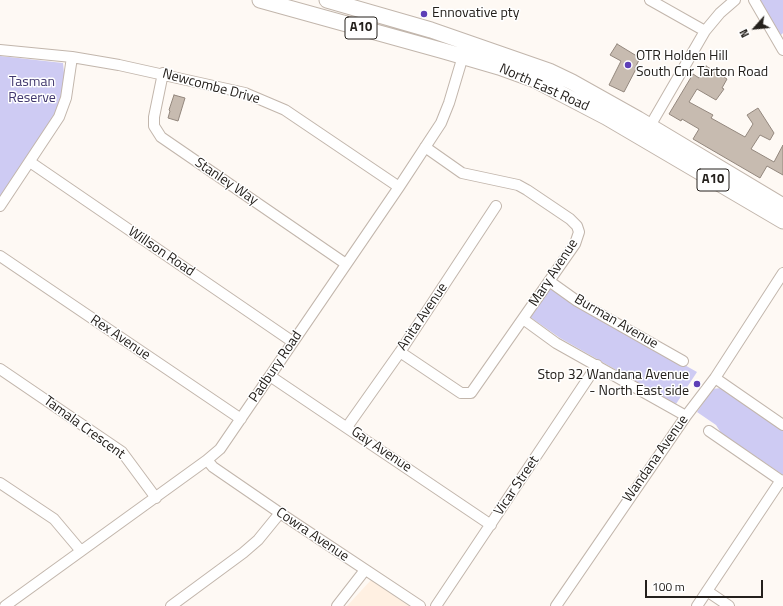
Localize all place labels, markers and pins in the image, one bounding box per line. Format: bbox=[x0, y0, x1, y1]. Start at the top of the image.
place label: Ennovative pty bbox=[432, 6, 519, 22]
marker: Ennovative pty bbox=[419, 9, 429, 19]
place label: OTR Holden Hill South Cnr Tarton Road bbox=[636, 49, 768, 82]
marker: OTR Holden Hill South Cnr Tarton Road bbox=[623, 60, 633, 70]
place label: Stop 32 Wandana Avenue - North East side bbox=[537, 368, 689, 400]
marker: Stop 32 Wandana Avenue - North East side bbox=[692, 379, 702, 389]

